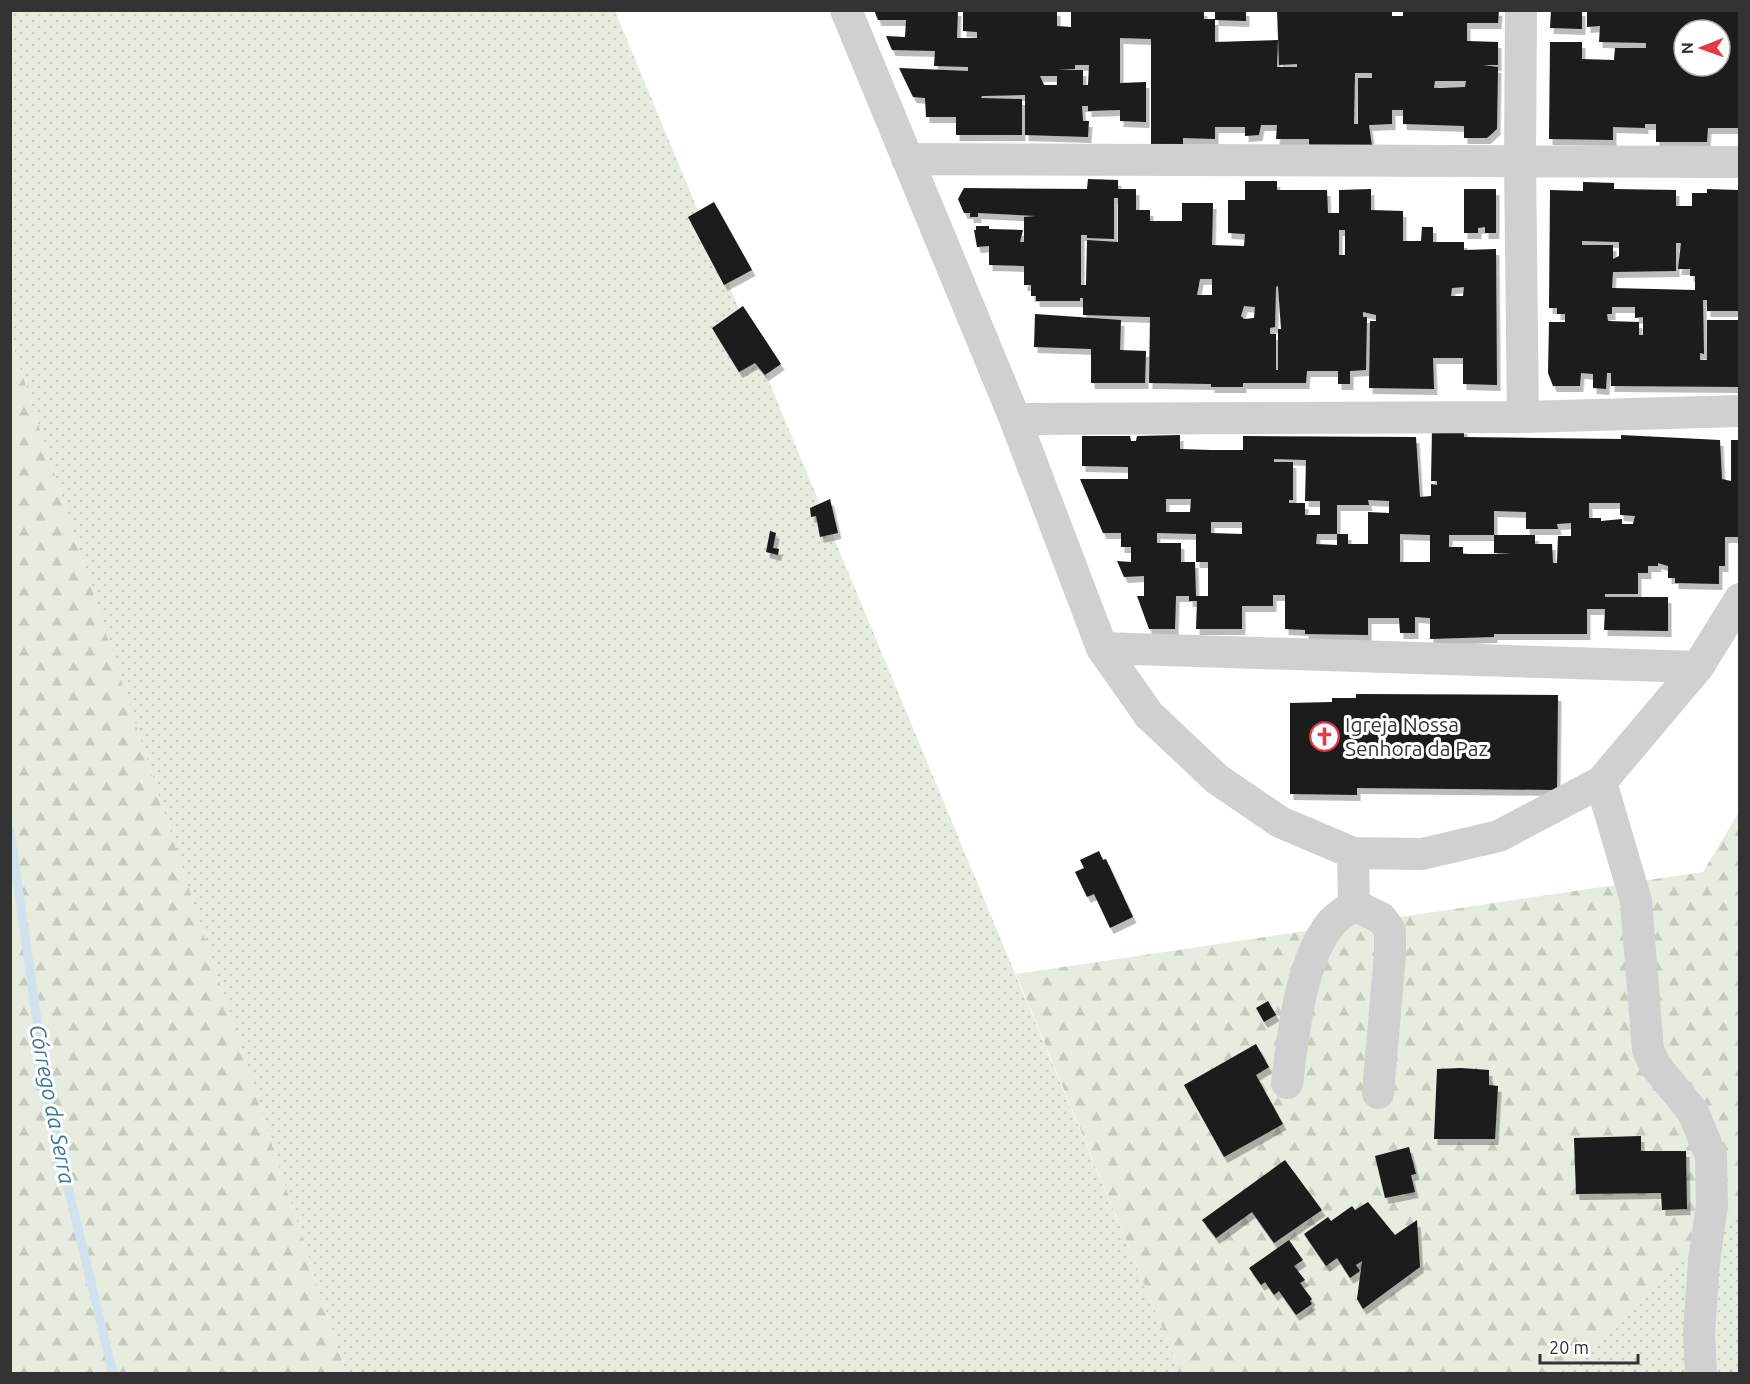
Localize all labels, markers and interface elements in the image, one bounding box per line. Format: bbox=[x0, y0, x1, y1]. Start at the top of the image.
north arrow bbox=[1672, 18, 1732, 78]
text: N bbox=[1678, 42, 1696, 54]
place label: Igreja Nossa Senhora da Paz bbox=[1345, 712, 1488, 760]
church icon: Igreja Nossa Senhora da Paz bbox=[1308, 720, 1340, 752]
water label: Córrego da Serra bbox=[25, 1022, 81, 1186]
scale bar bbox=[1540, 1327, 1638, 1365]
text: 20 m bbox=[1549, 1337, 1589, 1357]

